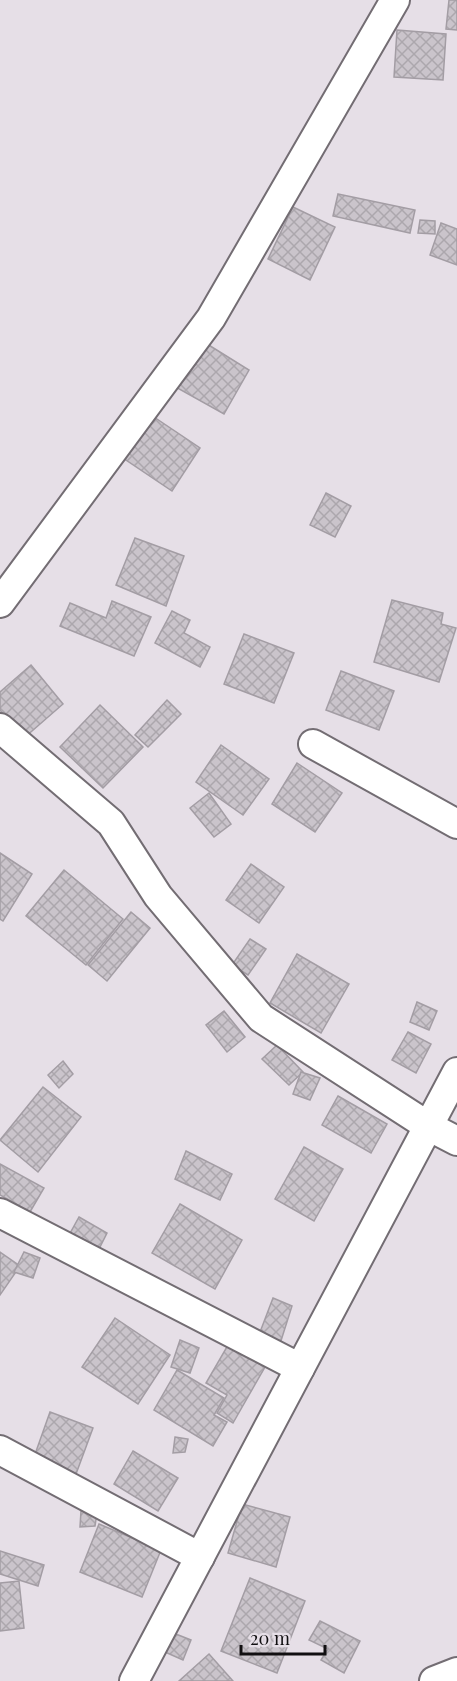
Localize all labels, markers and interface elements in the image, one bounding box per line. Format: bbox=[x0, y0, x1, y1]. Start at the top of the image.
scale bar bbox=[241, 1618, 325, 1656]
text: 20 m bbox=[250, 1626, 290, 1650]

